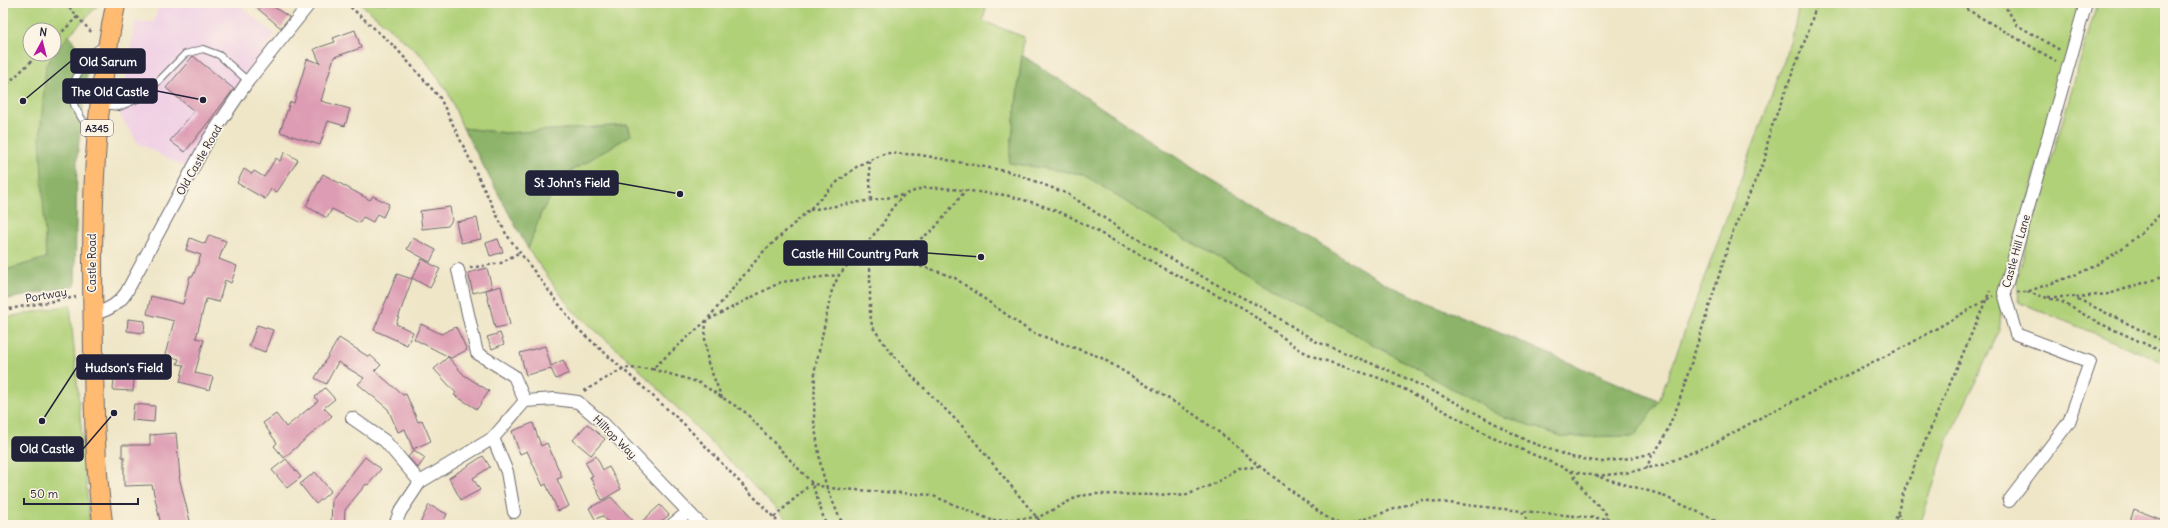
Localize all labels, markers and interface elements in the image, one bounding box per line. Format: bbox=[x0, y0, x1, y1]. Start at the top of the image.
north arrow bbox=[22, 22, 62, 62]
text: N bbox=[39, 25, 48, 39]
callout: Old Sarum bbox=[71, 49, 145, 73]
text: Old Sarum bbox=[79, 54, 137, 69]
callout: The Old Castle bbox=[63, 79, 157, 103]
text: The Old Castle bbox=[71, 84, 149, 99]
road number: A345 bbox=[81, 120, 113, 136]
street label: Old Castle Road bbox=[173, 122, 225, 198]
callout: St John's Field bbox=[526, 171, 618, 195]
text: St John's Field bbox=[534, 175, 610, 190]
street label: Castle Hill Lane bbox=[1999, 213, 2033, 289]
street label: Castle Road bbox=[85, 233, 99, 292]
callout: Castle Hill Country Park bbox=[784, 241, 927, 265]
text: Castle Hill Country Park bbox=[791, 246, 919, 262]
street label: Portway bbox=[24, 284, 68, 306]
callout: Hudson's Field bbox=[77, 355, 171, 379]
text: Hudson's Field bbox=[85, 360, 163, 375]
street label: Hilltop Way bbox=[590, 412, 640, 462]
callout: Old Castle bbox=[12, 437, 83, 461]
text: Old Castle bbox=[19, 441, 75, 456]
scale bar bbox=[24, 480, 138, 506]
text: 50 m bbox=[30, 486, 59, 501]

